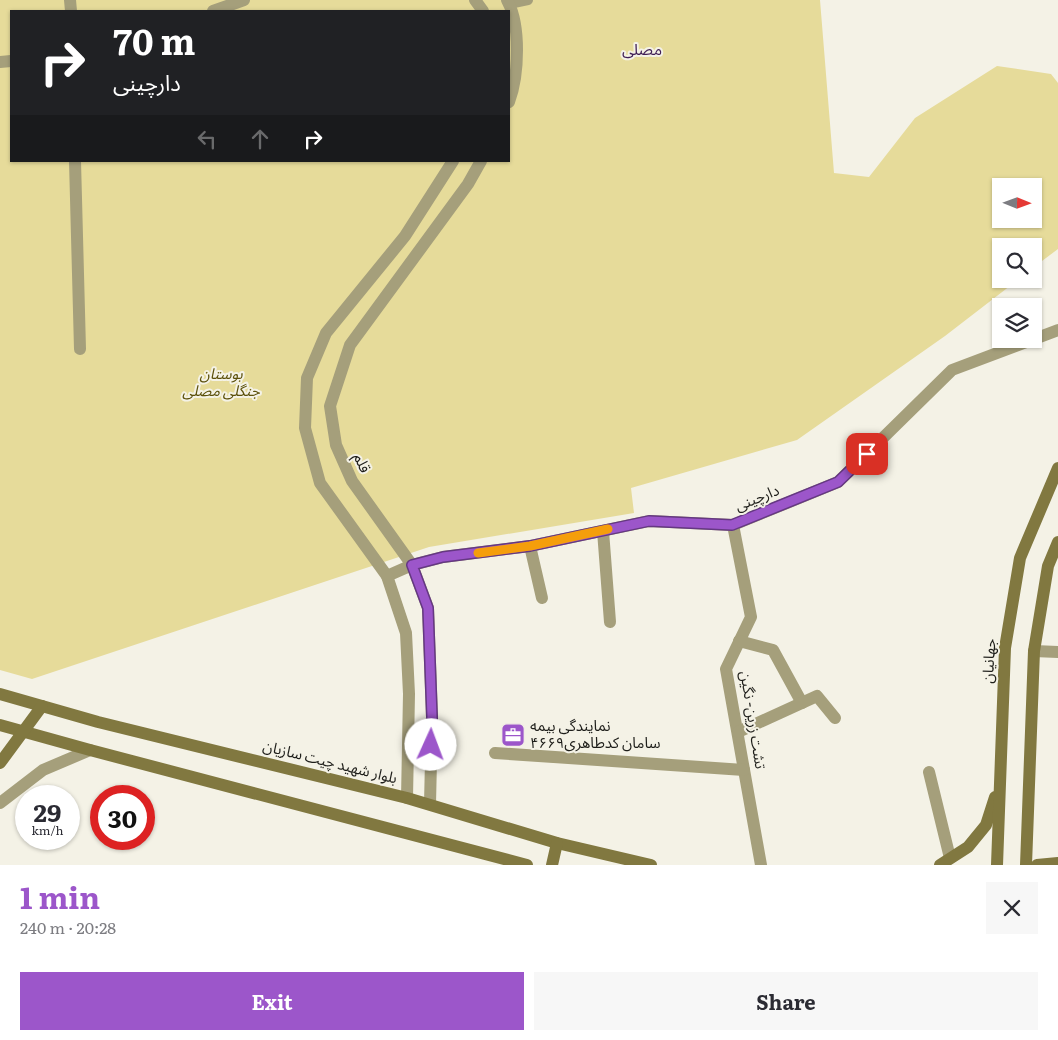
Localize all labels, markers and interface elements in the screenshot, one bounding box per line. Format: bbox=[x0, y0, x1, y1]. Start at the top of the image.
text: 70 m bbox=[113, 14, 195, 66]
icon: right bbox=[30, 30, 95, 95]
district label: مصلی bbox=[622, 36, 662, 60]
text: دارچینی bbox=[113, 65, 181, 98]
icon: left bbox=[193, 125, 221, 153]
icon: ahead bbox=[246, 125, 274, 153]
icon: right bbox=[299, 125, 327, 153]
north arrow bbox=[992, 178, 1042, 228]
map controls bbox=[992, 178, 1042, 348]
button: search bbox=[992, 238, 1042, 288]
button: layers bbox=[992, 298, 1042, 348]
park label: بوستان جنگلی مصلی bbox=[182, 361, 260, 401]
pin bbox=[846, 433, 888, 475]
icon: arrive bbox=[853, 440, 881, 468]
street label: قلم bbox=[348, 448, 378, 477]
street label: دارچینی bbox=[731, 477, 782, 516]
street label: جهانیان bbox=[974, 637, 1001, 684]
street label: تشت زرین- نگین bbox=[735, 669, 774, 771]
place label: نمایندگی بیمه سامان کدطاهری۴۶۶۹ bbox=[530, 713, 661, 753]
position arrow bbox=[404, 718, 456, 770]
office icon: نمایندگی بیمه سامان کدطاهری۴۶۶۹ bbox=[500, 722, 526, 748]
street label: بلوار شهید چیت سازیان bbox=[261, 733, 400, 788]
speed limit sign: 30 bbox=[90, 785, 155, 850]
text: 29 bbox=[34, 793, 61, 830]
text: km/h bbox=[32, 821, 63, 839]
text: 1 min bbox=[20, 874, 100, 918]
button: close bbox=[986, 882, 1038, 934]
text: 240 m · 20:28 bbox=[20, 915, 116, 939]
button: Exit bbox=[20, 972, 524, 1030]
button: Share bbox=[534, 972, 1038, 1030]

